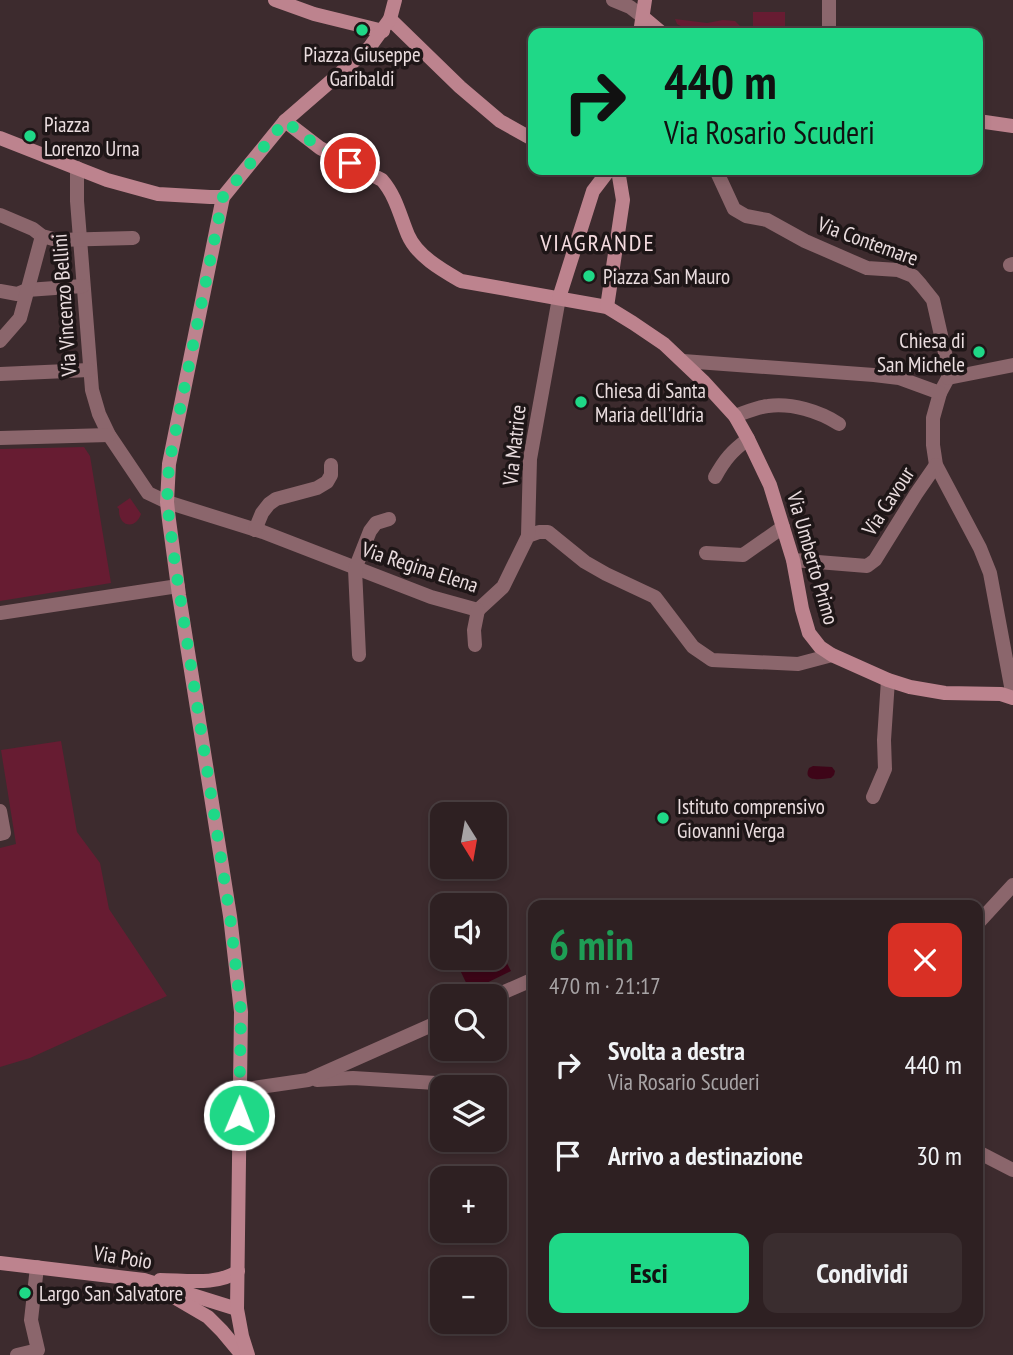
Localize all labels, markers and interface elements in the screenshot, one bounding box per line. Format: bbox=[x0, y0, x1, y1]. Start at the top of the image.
marker: Piazza Giuseppe Garibaldi bbox=[354, 22, 370, 38]
place label: Piazza Giuseppe Garibaldi bbox=[303, 41, 421, 92]
text: 440 m bbox=[664, 49, 777, 113]
icon: right bbox=[549, 56, 640, 147]
place label: Piazza Lorenzo Urna bbox=[44, 111, 140, 162]
text: Via Rosario Scuderi bbox=[664, 111, 875, 153]
marker: Piazza Lorenzo Urna bbox=[22, 128, 38, 144]
pin bbox=[320, 133, 380, 193]
icon: arrive bbox=[331, 144, 369, 182]
street label: Via Contemare bbox=[813, 210, 922, 272]
district label: VIAGRANDE bbox=[539, 227, 656, 258]
street label: Via Vincenzo Bellini bbox=[46, 233, 83, 378]
place label: Piazza San Mauro bbox=[603, 263, 730, 290]
marker: Piazza San Mauro bbox=[581, 268, 597, 284]
place label: Chiesa di San Michele bbox=[877, 327, 965, 378]
marker: Chiesa di San Michele bbox=[971, 344, 987, 360]
place label: Chiesa di Santa Maria dell'Idria bbox=[595, 377, 706, 428]
marker: Chiesa di Santa Maria dell'Idria bbox=[573, 394, 589, 410]
street label: Via Matrice bbox=[496, 403, 532, 488]
street label: Via Cavour bbox=[855, 461, 920, 541]
street label: Via Umberto Primo bbox=[781, 488, 845, 628]
street label: Via Regina Elena bbox=[357, 535, 482, 599]
place label: Istituto comprensivo Giovanni Verga bbox=[677, 793, 825, 844]
north arrow bbox=[430, 802, 508, 878]
map controls bbox=[430, 802, 507, 1334]
marker: Istituto comprensivo Giovanni Verga bbox=[655, 810, 671, 826]
button: sound bbox=[430, 893, 507, 970]
text: 6 min bbox=[549, 917, 634, 972]
button: close bbox=[888, 923, 962, 997]
text: 470 m · 21:17 bbox=[549, 971, 661, 1000]
button: search bbox=[430, 984, 507, 1061]
text: Svolta a destra bbox=[608, 1034, 745, 1067]
icon: right bbox=[549, 1046, 587, 1084]
text: 440 m bbox=[904, 1048, 962, 1081]
text: Via Rosario Scuderi bbox=[608, 1067, 760, 1096]
button: layers bbox=[430, 1075, 507, 1152]
position arrow bbox=[202, 1078, 276, 1152]
icon: arrive bbox=[549, 1137, 587, 1175]
text: Arrivo a destinazione bbox=[608, 1139, 803, 1172]
text: 30 m bbox=[916, 1139, 962, 1172]
button: + bbox=[430, 1166, 507, 1243]
button: Esci bbox=[549, 1233, 749, 1313]
button: Condividi bbox=[763, 1233, 962, 1313]
street label: Via Poio bbox=[91, 1239, 154, 1275]
button: − bbox=[430, 1257, 507, 1334]
place label: Largo San Salvatore bbox=[39, 1280, 183, 1307]
marker: Largo San Salvatore bbox=[17, 1285, 33, 1301]

